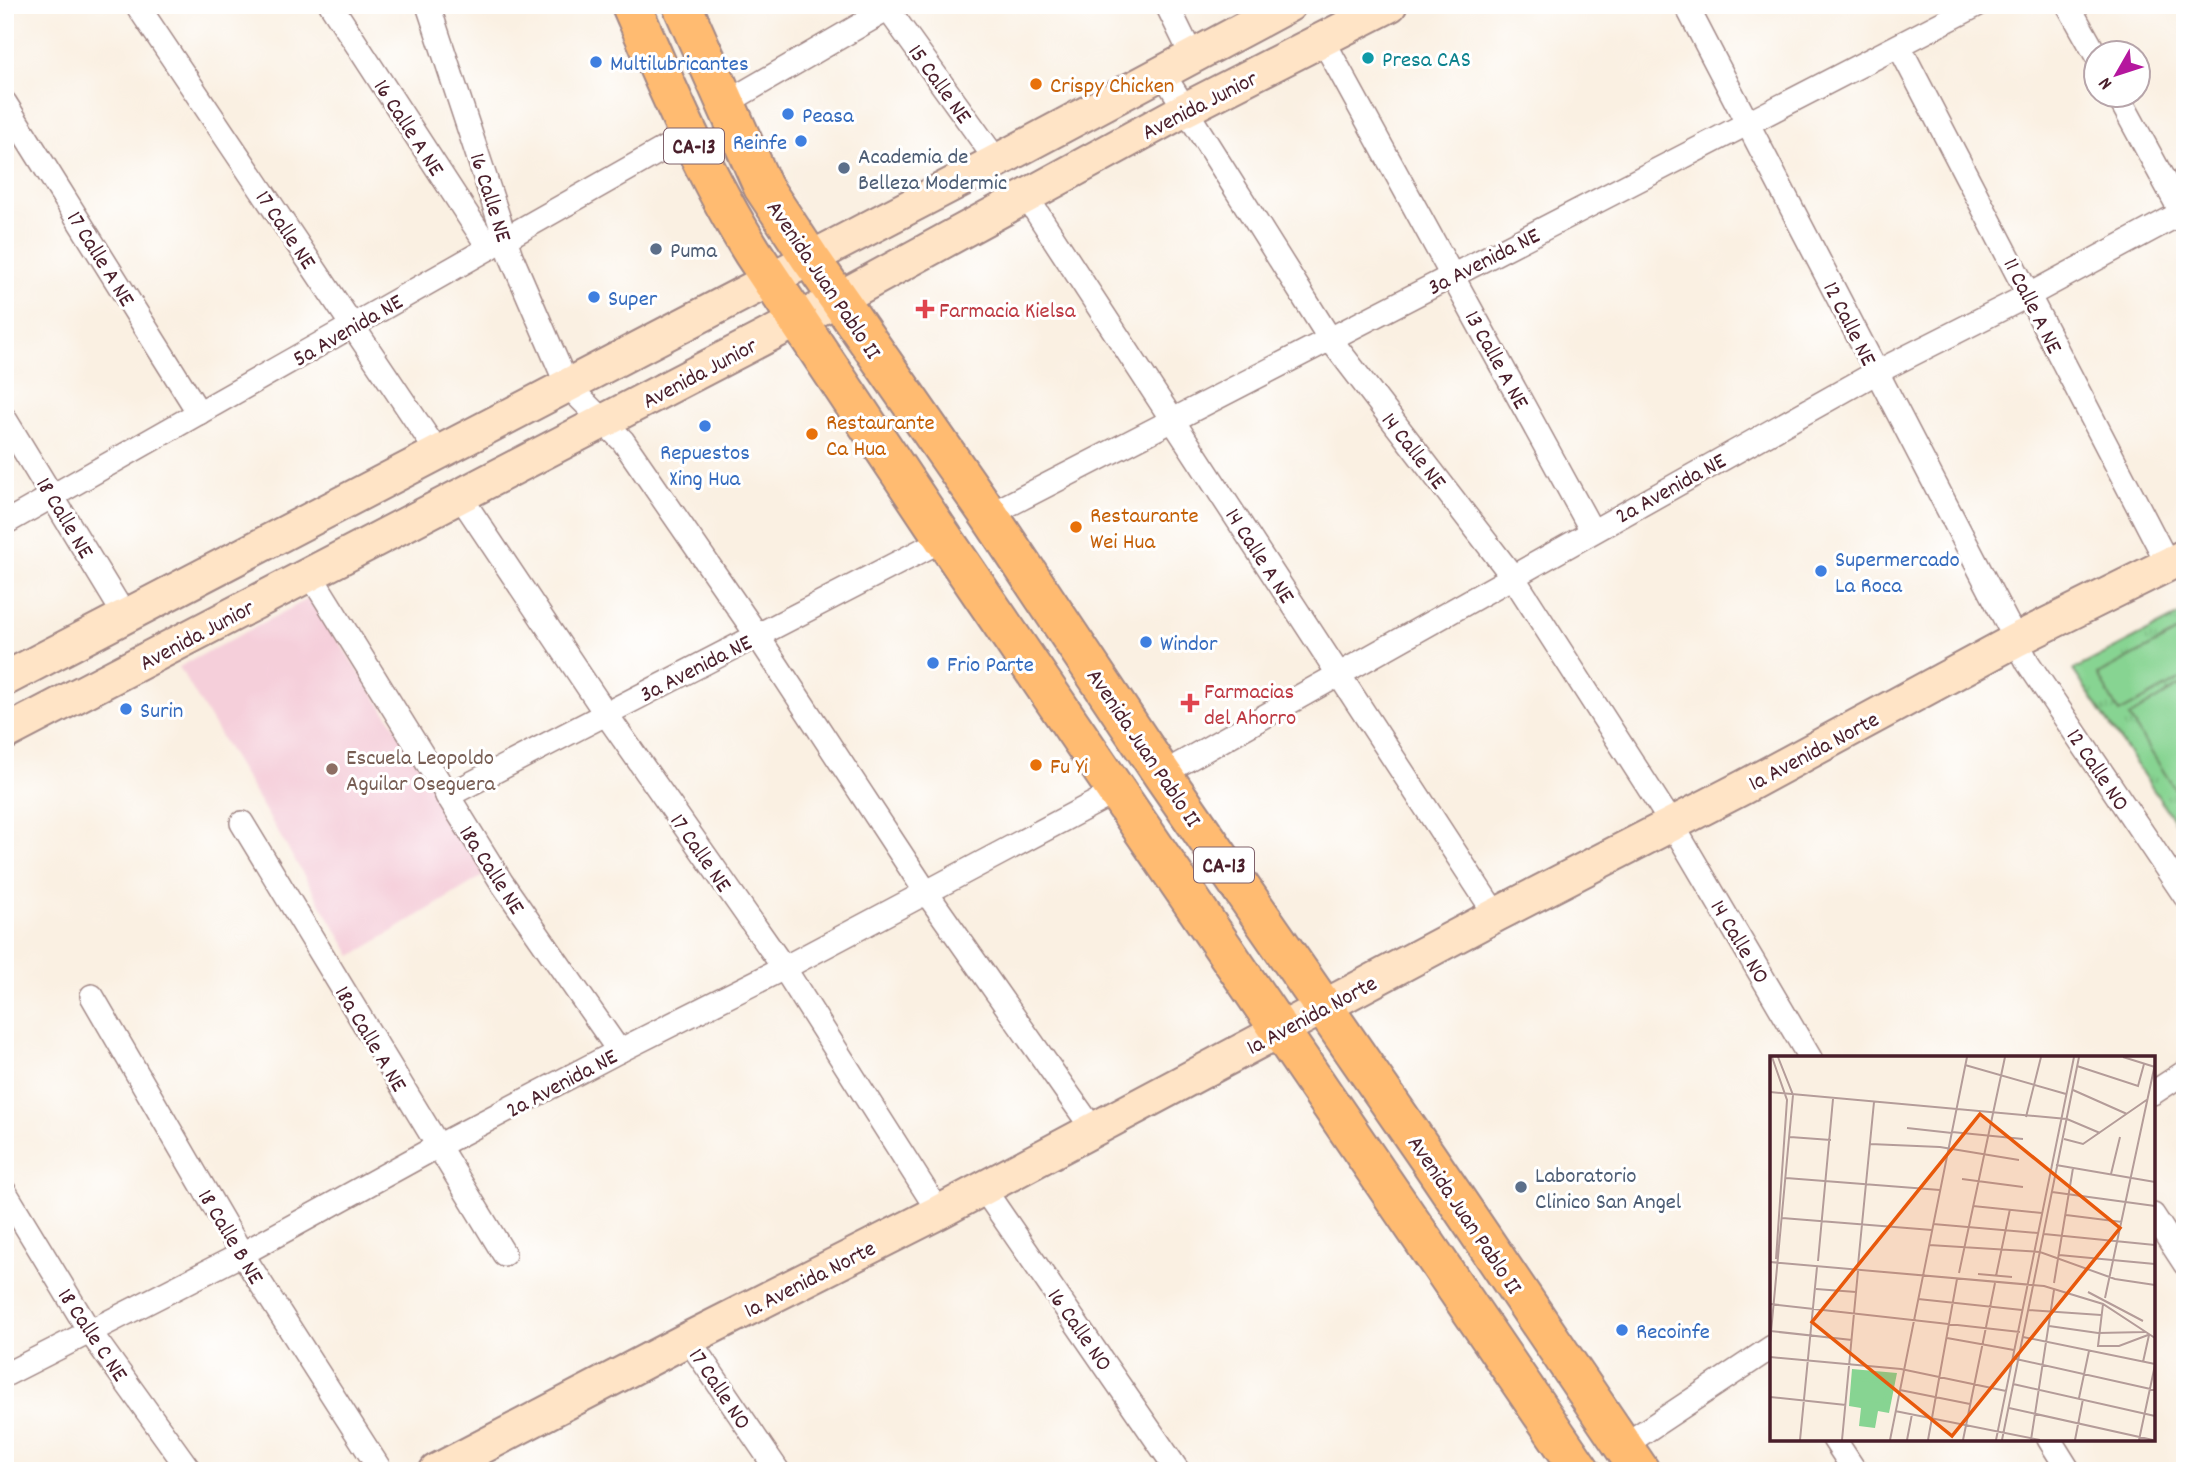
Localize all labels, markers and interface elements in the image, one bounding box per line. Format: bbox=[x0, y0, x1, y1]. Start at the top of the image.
street label: 15 Calle NE bbox=[898, 38, 979, 132]
north arrow bbox=[2082, 38, 2152, 108]
place label: Presa CAS bbox=[1382, 45, 1471, 78]
place label: Multilubricantes bbox=[610, 49, 749, 82]
marker: Presa CAS bbox=[1360, 50, 1376, 66]
marker: Multilubricantes bbox=[588, 54, 604, 70]
street label: Avenida Junior bbox=[1137, 64, 1265, 150]
text: N bbox=[2093, 70, 2120, 95]
place label: Crispy Chicken bbox=[1050, 71, 1175, 104]
street label: 16 Calle A NE bbox=[363, 74, 451, 184]
marker: Crispy Chicken bbox=[1028, 76, 1044, 92]
place label: Peasa bbox=[802, 101, 855, 134]
marker: Peasa bbox=[780, 106, 796, 122]
road number: CA-13 bbox=[664, 128, 724, 164]
place label: Reinfe bbox=[733, 128, 787, 161]
marker: Reinfe bbox=[793, 133, 809, 149]
place label: Academia de Belleza Modermic bbox=[858, 142, 1007, 201]
street label: 16 Calle NE bbox=[459, 149, 519, 247]
marker: Academia de Belleza Modermic bbox=[836, 160, 852, 176]
street label: 17 Calle NE bbox=[245, 185, 323, 278]
street label: Avenida Juan Pablo II bbox=[757, 195, 888, 367]
street label: 17 Calle A NE bbox=[57, 206, 142, 315]
street label: 3a Avenida NE bbox=[1423, 220, 1547, 306]
place label: Puma bbox=[670, 236, 718, 269]
marker: Puma bbox=[648, 241, 664, 257]
street label: 11 Calle A NE bbox=[1993, 253, 2069, 361]
street label: 12 Calle NE bbox=[1813, 277, 1883, 373]
place label: Super bbox=[608, 284, 658, 317]
street label: 5a Avenida NE bbox=[287, 287, 411, 377]
marker: Super bbox=[586, 289, 602, 305]
place label: Farmacia Kielsa bbox=[939, 296, 1077, 329]
marker: Farmacia Kielsa bbox=[917, 301, 933, 317]
street label: 13 Calle A NE bbox=[1454, 305, 1536, 417]
street label: Avenida Junior bbox=[637, 331, 764, 419]
street label: 14 Calle NE bbox=[1371, 406, 1453, 498]
place label: Restaurante Ca Hua bbox=[826, 408, 935, 467]
marker: Repuestos Xing Hua bbox=[697, 418, 713, 434]
marker: Restaurante Ca Hua bbox=[804, 426, 820, 442]
place label: Repuestos Xing Hua bbox=[660, 438, 750, 497]
street label: 2a Avenida NE bbox=[1610, 446, 1733, 534]
street label: 18 Calle NE bbox=[26, 472, 101, 566]
place label: Restaurante Wei Hua bbox=[1090, 501, 1199, 560]
street label: 14 Calle A NE bbox=[1215, 503, 1302, 612]
marker: Restaurante Wei Hua bbox=[1068, 519, 1084, 535]
place label: Supermercado La Roca bbox=[1835, 545, 1960, 604]
marker: Supermercado La Roca bbox=[1813, 563, 1829, 579]
street label: Avenida Junior bbox=[134, 593, 261, 681]
street label: 3a Avenida NE bbox=[635, 627, 759, 713]
place label: Windor bbox=[1160, 629, 1218, 662]
marker: Windor bbox=[1138, 634, 1154, 650]
place label: Frio Parte bbox=[947, 650, 1034, 683]
marker: Frio Parte bbox=[925, 655, 941, 671]
street label: Avenida Juan Pablo II bbox=[1077, 663, 1208, 835]
place label: Farmacias del Ahorro bbox=[1204, 677, 1296, 736]
marker: Farmacias del Ahorro bbox=[1182, 695, 1198, 711]
place label: Surin bbox=[140, 696, 183, 729]
marker: Surin bbox=[118, 701, 134, 717]
street label: 1a Avenida Norte bbox=[1743, 705, 1886, 801]
street label: 12 Calle NO bbox=[2056, 723, 2136, 819]
place label: Escuela Leopoldo Aguilar Oseguera bbox=[346, 743, 496, 802]
place label: Fu Yi bbox=[1050, 752, 1088, 785]
marker: Fu Yi bbox=[1028, 757, 1044, 773]
marker: Escuela Leopoldo Aguilar Oseguera bbox=[324, 761, 340, 777]
street label: 17 Calle NE bbox=[660, 808, 739, 901]
street label: 18a Calle NE bbox=[449, 820, 532, 923]
road number: CA-13 bbox=[1194, 848, 1254, 882]
street label: 14 Calle NO bbox=[1700, 894, 1776, 991]
street label: 1a Avenida Norte bbox=[1241, 969, 1384, 1065]
street label: 18a Calle A NE bbox=[324, 981, 414, 1100]
street label: 2a Avenida NE bbox=[501, 1042, 625, 1128]
inset map bbox=[1770, 1056, 2155, 1441]
street label: Avenida Juan Pablo II bbox=[1398, 1130, 1529, 1302]
place label: Laboratorio Clinico San Angel bbox=[1535, 1161, 1682, 1220]
marker: Laboratorio Clinico San Angel bbox=[1513, 1179, 1529, 1195]
street label: 18 Calle B NE bbox=[188, 1184, 271, 1292]
street label: 1a Avenida Norte bbox=[739, 1234, 882, 1328]
street label: 18 Calle C NE bbox=[48, 1283, 135, 1390]
street label: 16 Calle NO bbox=[1037, 1283, 1119, 1379]
place label: Recoinfe bbox=[1636, 1317, 1710, 1350]
marker: Recoinfe bbox=[1614, 1322, 1630, 1338]
street label: 17 Calle NO bbox=[679, 1343, 758, 1437]

